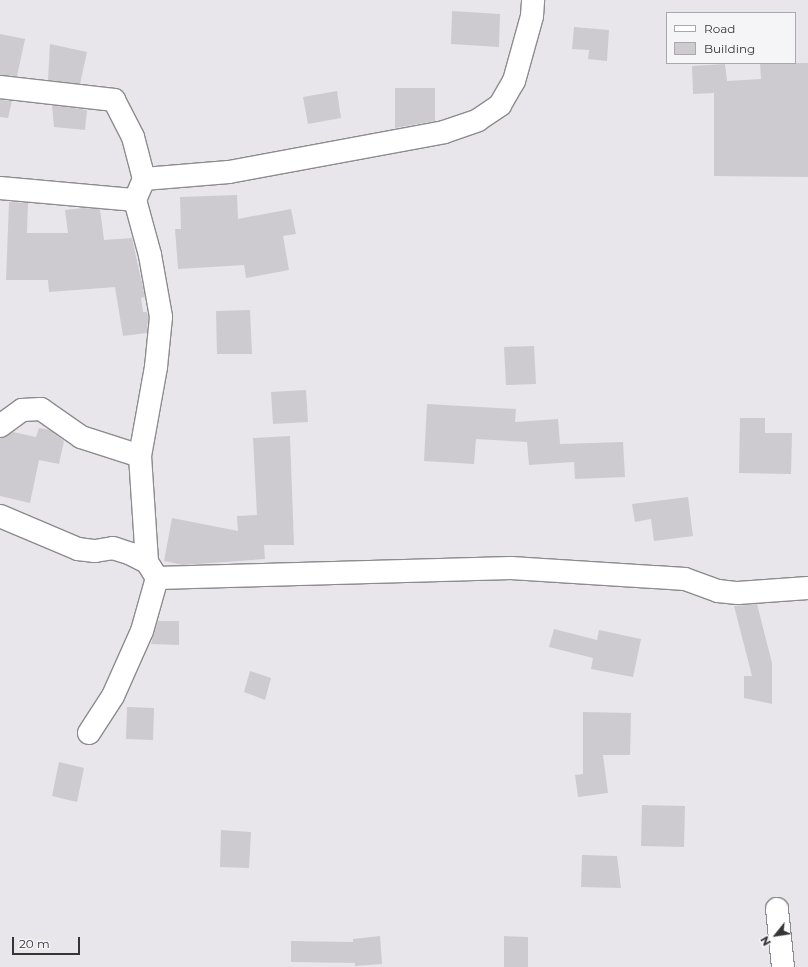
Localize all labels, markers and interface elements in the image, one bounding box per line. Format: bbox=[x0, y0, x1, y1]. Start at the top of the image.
legend bbox=[666, 12, 796, 64]
text: Road bbox=[704, 21, 735, 36]
text: Building bbox=[704, 41, 755, 56]
north arrow bbox=[756, 915, 796, 955]
scale bar bbox=[14, 929, 82, 955]
text: N bbox=[757, 934, 774, 948]
text: 20 m bbox=[19, 936, 50, 951]

